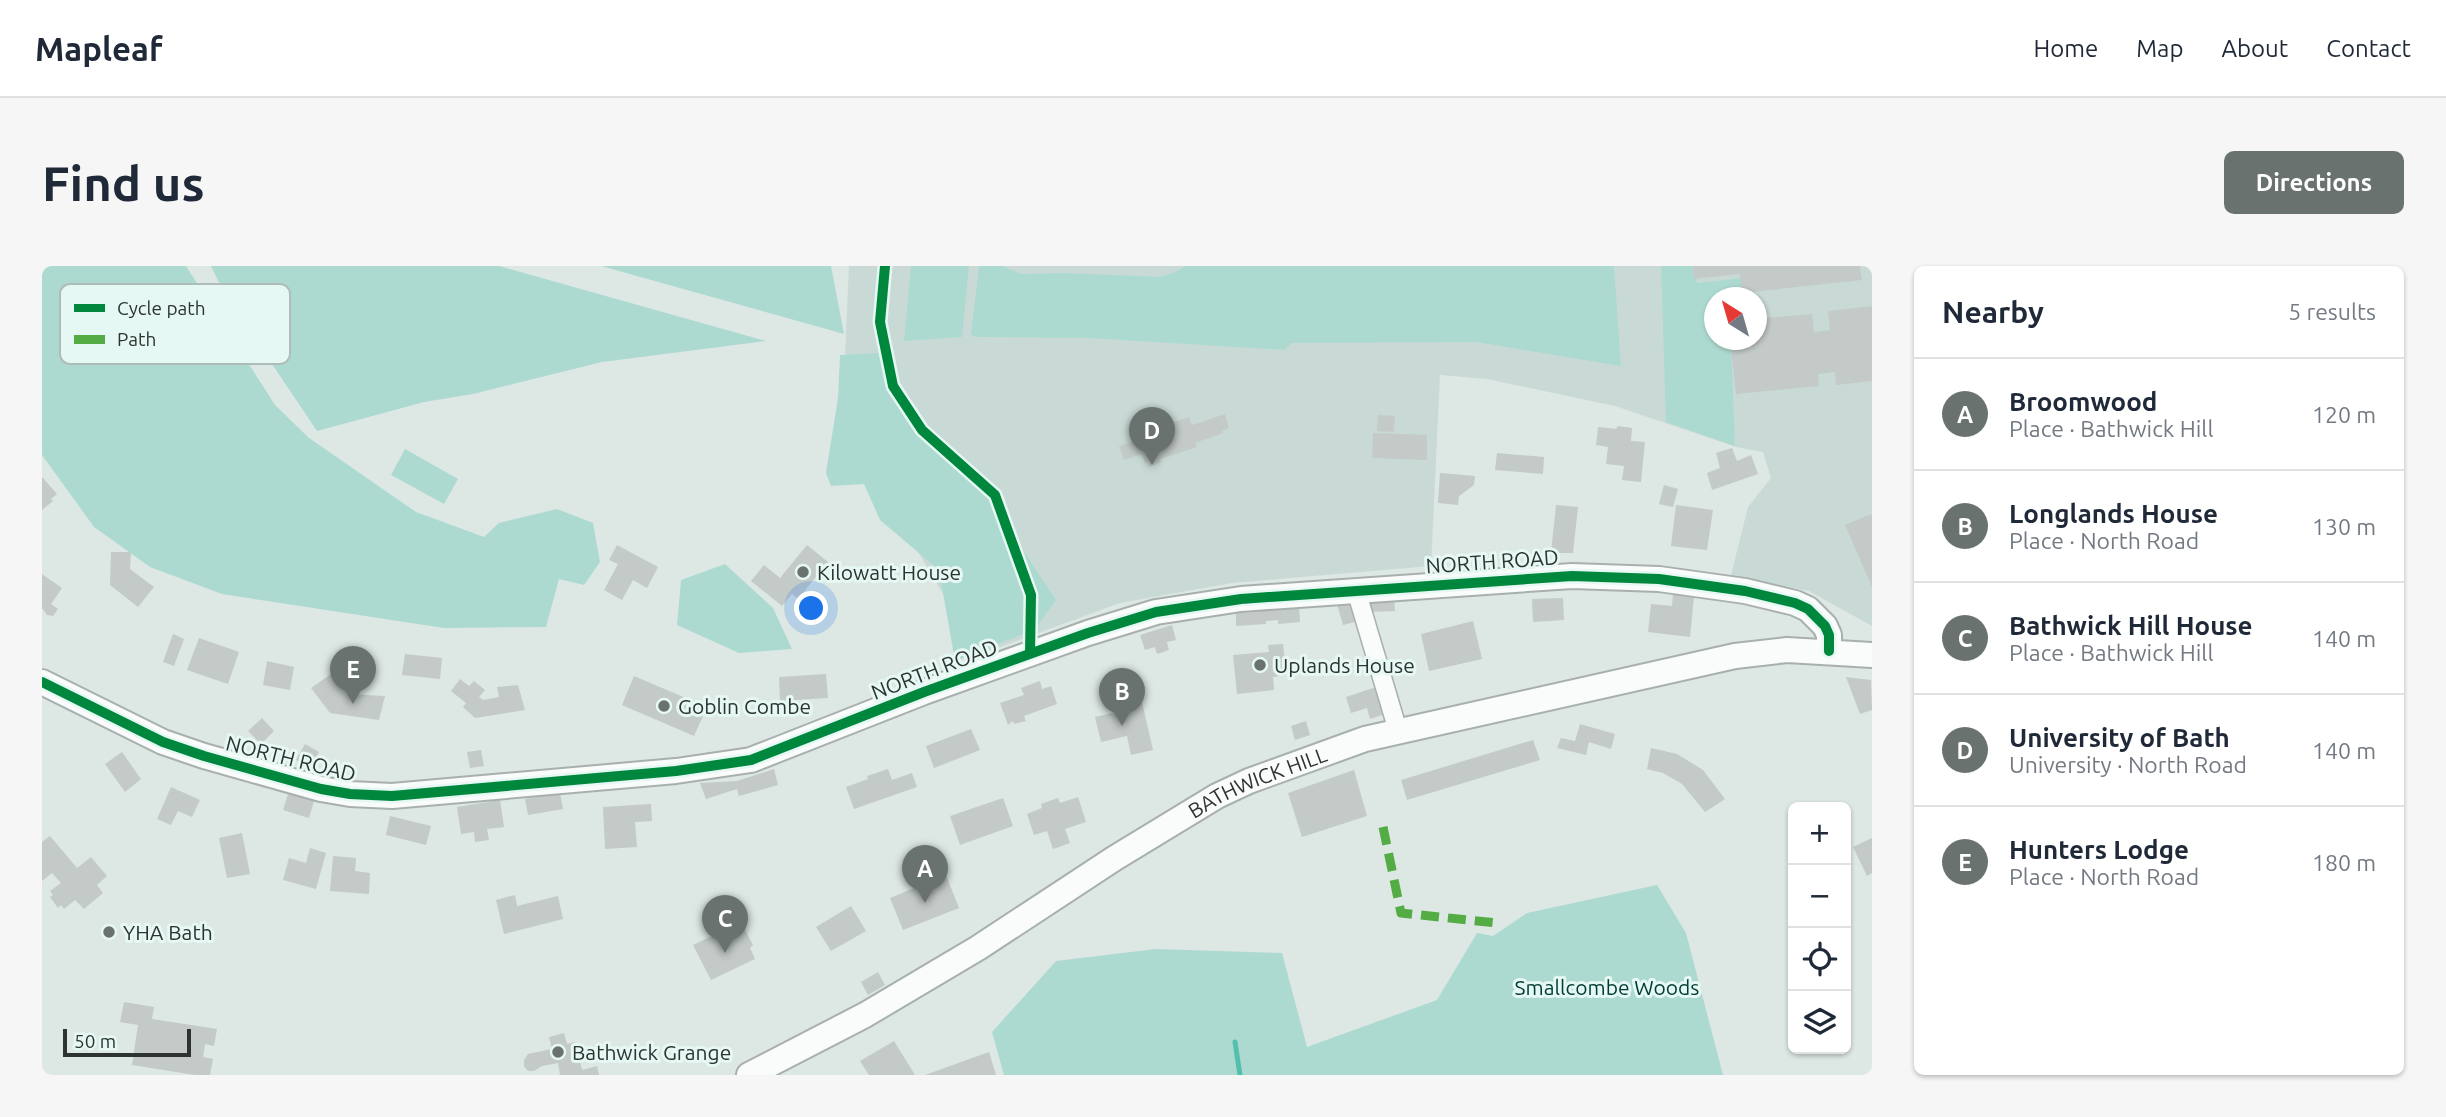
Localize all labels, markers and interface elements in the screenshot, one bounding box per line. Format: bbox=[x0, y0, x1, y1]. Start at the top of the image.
text: Mapleaf bbox=[35, 30, 163, 67]
text: Home bbox=[2033, 35, 2098, 62]
text: Map bbox=[2136, 35, 2183, 62]
text: About bbox=[2221, 35, 2288, 62]
text: Contact bbox=[2326, 35, 2411, 62]
button: Directions bbox=[2224, 151, 2404, 214]
text: Find us bbox=[42, 155, 205, 210]
legend bbox=[60, 284, 290, 364]
north arrow bbox=[1704, 287, 1767, 350]
text: Nearby bbox=[1942, 295, 2044, 329]
text: Cycle path bbox=[117, 297, 206, 319]
text: 5 results bbox=[2288, 299, 2376, 324]
text: Path bbox=[117, 328, 156, 350]
text: Broomwood bbox=[2009, 387, 2157, 416]
text: A bbox=[1957, 402, 1973, 427]
text: 120 m bbox=[2312, 402, 2376, 427]
pin: D bbox=[1129, 407, 1175, 465]
text: Place · Bathwick Hill bbox=[2009, 416, 2213, 441]
text: Longlands House bbox=[2009, 499, 2218, 528]
text: B bbox=[1957, 514, 1973, 539]
text: 130 m bbox=[2312, 514, 2376, 539]
text: Place · North Road bbox=[2009, 528, 2199, 553]
street label: NORTH ROAD bbox=[1425, 544, 1559, 578]
place label: Kilowatt House bbox=[817, 560, 961, 584]
marker: Kilowatt House bbox=[795, 564, 811, 580]
your location bbox=[794, 591, 828, 625]
text: Bathwick Hill House bbox=[2009, 611, 2253, 640]
text: C bbox=[1958, 626, 1972, 651]
text: 140 m bbox=[2312, 626, 2376, 651]
street label: NORTH ROAD bbox=[868, 634, 1000, 704]
text: Place · Bathwick Hill bbox=[2009, 640, 2213, 665]
pin: E bbox=[330, 646, 376, 704]
place label: Uplands House bbox=[1274, 653, 1415, 677]
marker: Uplands House bbox=[1252, 657, 1268, 673]
pin: B bbox=[1099, 668, 1145, 726]
place label: Goblin Combe bbox=[678, 694, 811, 718]
marker: Goblin Combe bbox=[656, 698, 672, 714]
text: University of Bath bbox=[2009, 723, 2230, 752]
street label: NORTH ROAD bbox=[224, 730, 358, 786]
text: D bbox=[1957, 738, 1973, 763]
text: 140 m bbox=[2312, 738, 2376, 763]
street label: BATHWICK HILL bbox=[1184, 742, 1330, 823]
text: University · North Road bbox=[2009, 752, 2247, 777]
map controls bbox=[1788, 802, 1851, 1054]
button: + bbox=[1788, 802, 1851, 865]
text: Hunters Lodge bbox=[2009, 835, 2189, 864]
pin: A bbox=[902, 845, 948, 903]
text: E bbox=[1958, 850, 1972, 875]
text: 180 m bbox=[2312, 850, 2376, 875]
text: Place · North Road bbox=[2009, 864, 2199, 889]
button: − bbox=[1788, 865, 1851, 928]
pin: C bbox=[702, 895, 748, 953]
place label: YHA Bath bbox=[123, 920, 213, 944]
marker: YHA Bath bbox=[101, 924, 117, 940]
button: locate bbox=[1788, 928, 1851, 991]
park label: Smallcombe Woods bbox=[1515, 975, 1699, 999]
button: layers bbox=[1788, 991, 1851, 1054]
scale bar bbox=[63, 1026, 191, 1058]
text: 50 m bbox=[74, 1030, 116, 1052]
place label: Bathwick Grange bbox=[572, 1040, 731, 1064]
marker: Bathwick Grange bbox=[550, 1044, 566, 1060]

